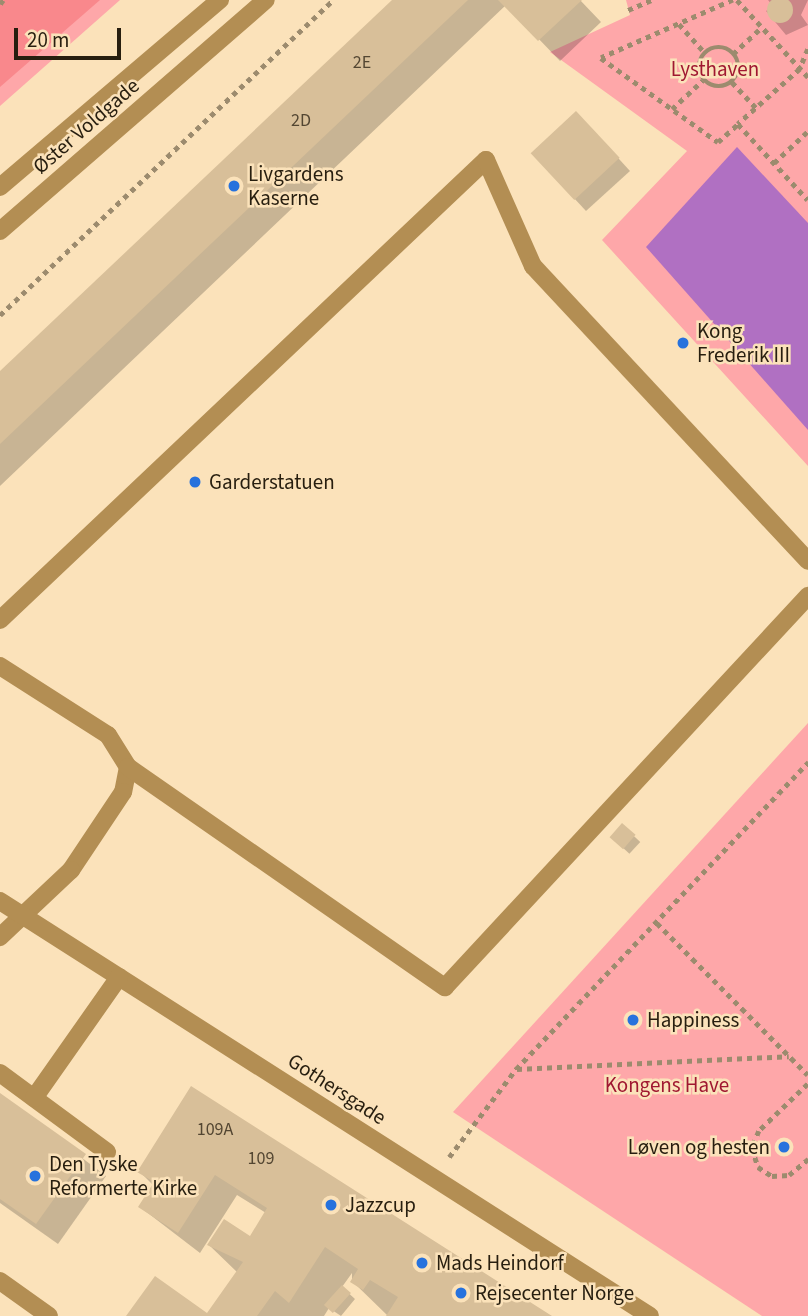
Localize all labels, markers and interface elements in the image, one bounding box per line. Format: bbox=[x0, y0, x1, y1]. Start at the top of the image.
scale bar bbox=[18, 14, 124, 58]
text: 20 m bbox=[27, 25, 69, 55]
house number: 2E bbox=[353, 52, 371, 74]
park label: Lysthaven bbox=[671, 56, 759, 82]
street label: Øster Voldgade bbox=[28, 73, 144, 179]
house number: 2D bbox=[291, 110, 311, 132]
place label: Livgardens Kaserne bbox=[248, 161, 343, 211]
marker: Livgardens Kaserne bbox=[226, 178, 242, 194]
place label: Kong Frederik III bbox=[697, 318, 790, 368]
marker: Kong Frederik III bbox=[675, 335, 691, 351]
place label: Garderstatuen bbox=[209, 469, 335, 495]
marker: Garderstatuen bbox=[187, 474, 203, 490]
place label: Happiness bbox=[647, 1007, 739, 1033]
marker: Happiness bbox=[625, 1012, 641, 1028]
street label: Gothersgade bbox=[283, 1048, 391, 1130]
park label: Kongens Have bbox=[605, 1072, 729, 1098]
house number: 109A bbox=[197, 1119, 233, 1141]
place label: Løven og hesten bbox=[628, 1134, 770, 1160]
marker: Løven og hesten bbox=[776, 1139, 792, 1155]
house number: 109 bbox=[248, 1148, 274, 1170]
place label: Den Tyske Reformerte Kirke bbox=[49, 1151, 197, 1201]
marker: Den Tyske Reformerte Kirke bbox=[27, 1168, 43, 1184]
place label: Jazzcup bbox=[345, 1192, 416, 1218]
marker: Jazzcup bbox=[323, 1197, 339, 1213]
place label: Mads Heindorf bbox=[436, 1250, 564, 1276]
marker: Mads Heindorf bbox=[414, 1255, 430, 1271]
place label: Rejsecenter Norge bbox=[475, 1280, 634, 1306]
marker: Rejsecenter Norge bbox=[453, 1285, 469, 1301]

